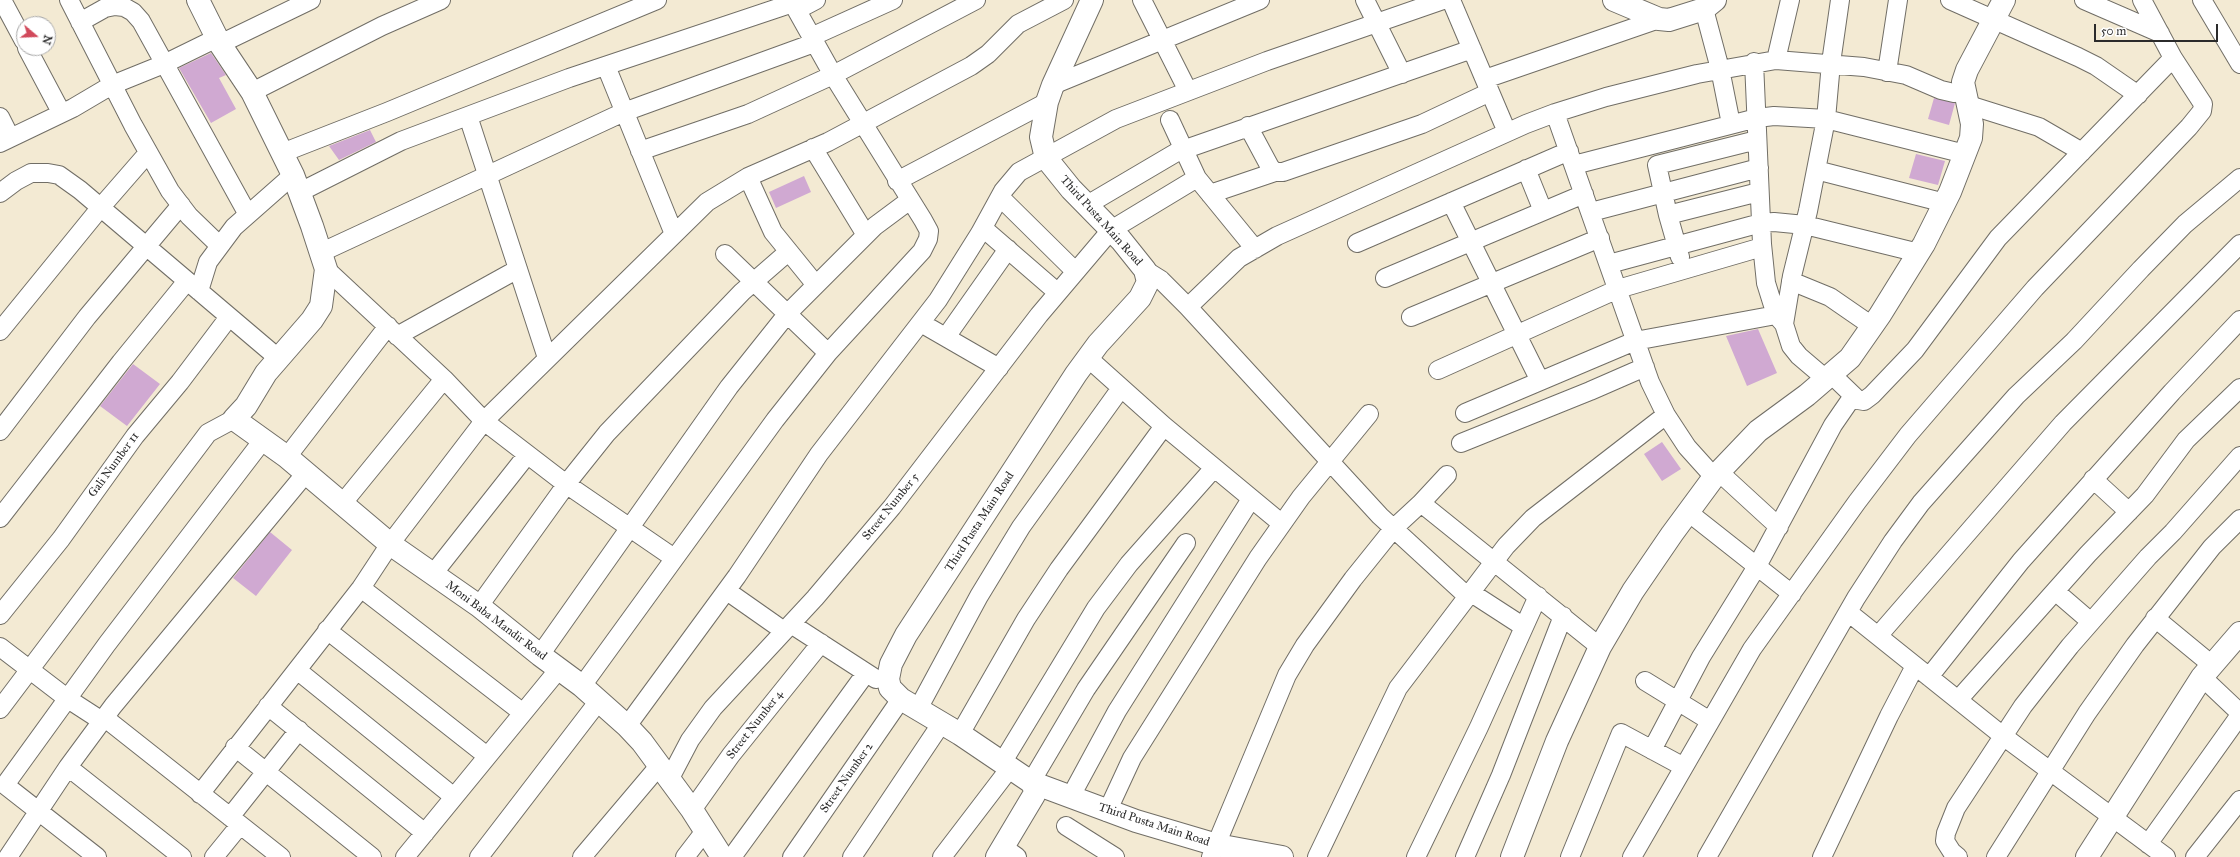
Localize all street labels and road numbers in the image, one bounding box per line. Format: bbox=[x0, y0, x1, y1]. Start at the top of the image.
street label: Third Pusta Main Road bbox=[1057, 173, 1145, 269]
street label: Gali Number 11 bbox=[86, 430, 142, 500]
street label: Third Pusta Main Road bbox=[942, 469, 1018, 575]
street label: Street Number 5 bbox=[860, 470, 922, 544]
street label: Moni Baba Mandir Road bbox=[443, 578, 549, 664]
street label: Street Number 4 bbox=[724, 688, 786, 762]
street label: Street Number 2 bbox=[817, 740, 877, 816]
street label: Third Pusta Main Road bbox=[1097, 800, 1211, 850]

